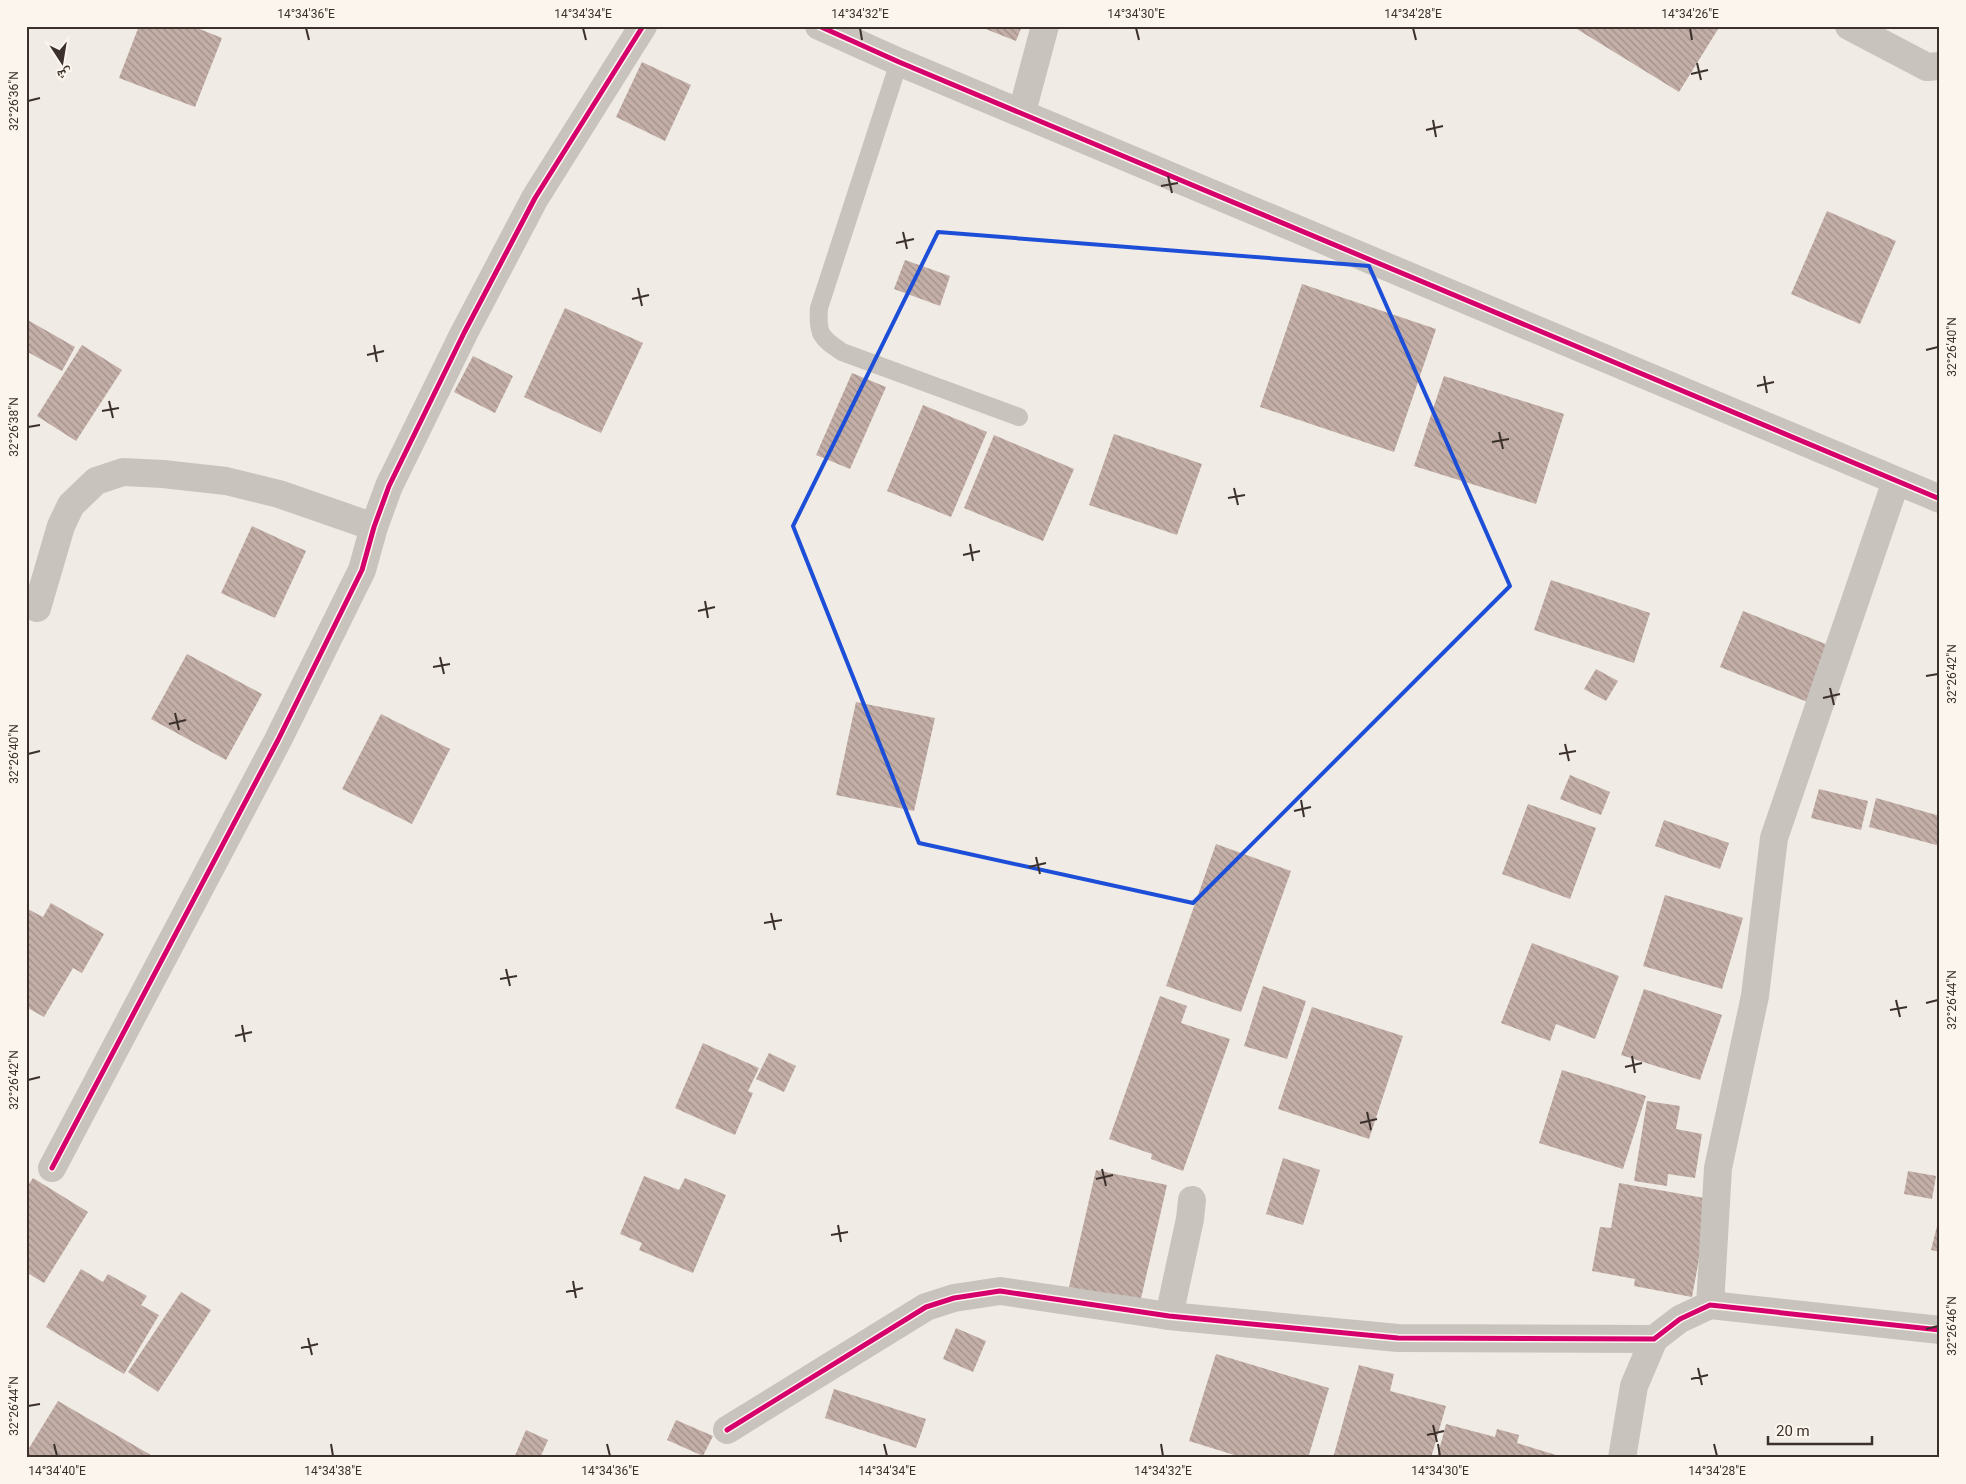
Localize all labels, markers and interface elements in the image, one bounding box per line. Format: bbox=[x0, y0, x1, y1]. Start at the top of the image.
text: 14°34'36"E bbox=[277, 7, 335, 21]
text: 14°34'34"E bbox=[554, 7, 612, 21]
text: 14°34'32"E bbox=[831, 7, 889, 21]
text: 14°34'30"E bbox=[1107, 7, 1165, 21]
text: 14°34'28"E bbox=[1384, 7, 1442, 21]
text: 14°34'26"E bbox=[1661, 7, 1719, 21]
north arrow bbox=[38, 38, 88, 88]
text: ش bbox=[55, 64, 74, 84]
text: 32°26'36"N bbox=[7, 71, 21, 131]
text: 32°26'40"N bbox=[1945, 317, 1959, 377]
text: 32°26'38"N bbox=[7, 397, 21, 457]
text: 32°26'42"N bbox=[1945, 644, 1959, 704]
text: 32°26'40"N bbox=[7, 724, 21, 784]
text: 32°26'44"N bbox=[1945, 970, 1959, 1030]
text: 32°26'42"N bbox=[7, 1050, 21, 1110]
text: 32°26'46"N bbox=[1945, 1296, 1959, 1356]
text: 32°26'44"N bbox=[7, 1376, 21, 1436]
scale bar bbox=[1768, 1414, 1872, 1446]
text: 20 m bbox=[1776, 1422, 1810, 1440]
text: 14°34'40"E bbox=[28, 1464, 86, 1478]
text: 14°34'38"E bbox=[304, 1464, 362, 1478]
text: 14°34'36"E bbox=[581, 1464, 639, 1478]
text: 14°34'34"E bbox=[858, 1464, 916, 1478]
text: 14°34'32"E bbox=[1134, 1464, 1192, 1478]
text: 14°34'30"E bbox=[1411, 1464, 1469, 1478]
text: 14°34'28"E bbox=[1688, 1464, 1746, 1478]

